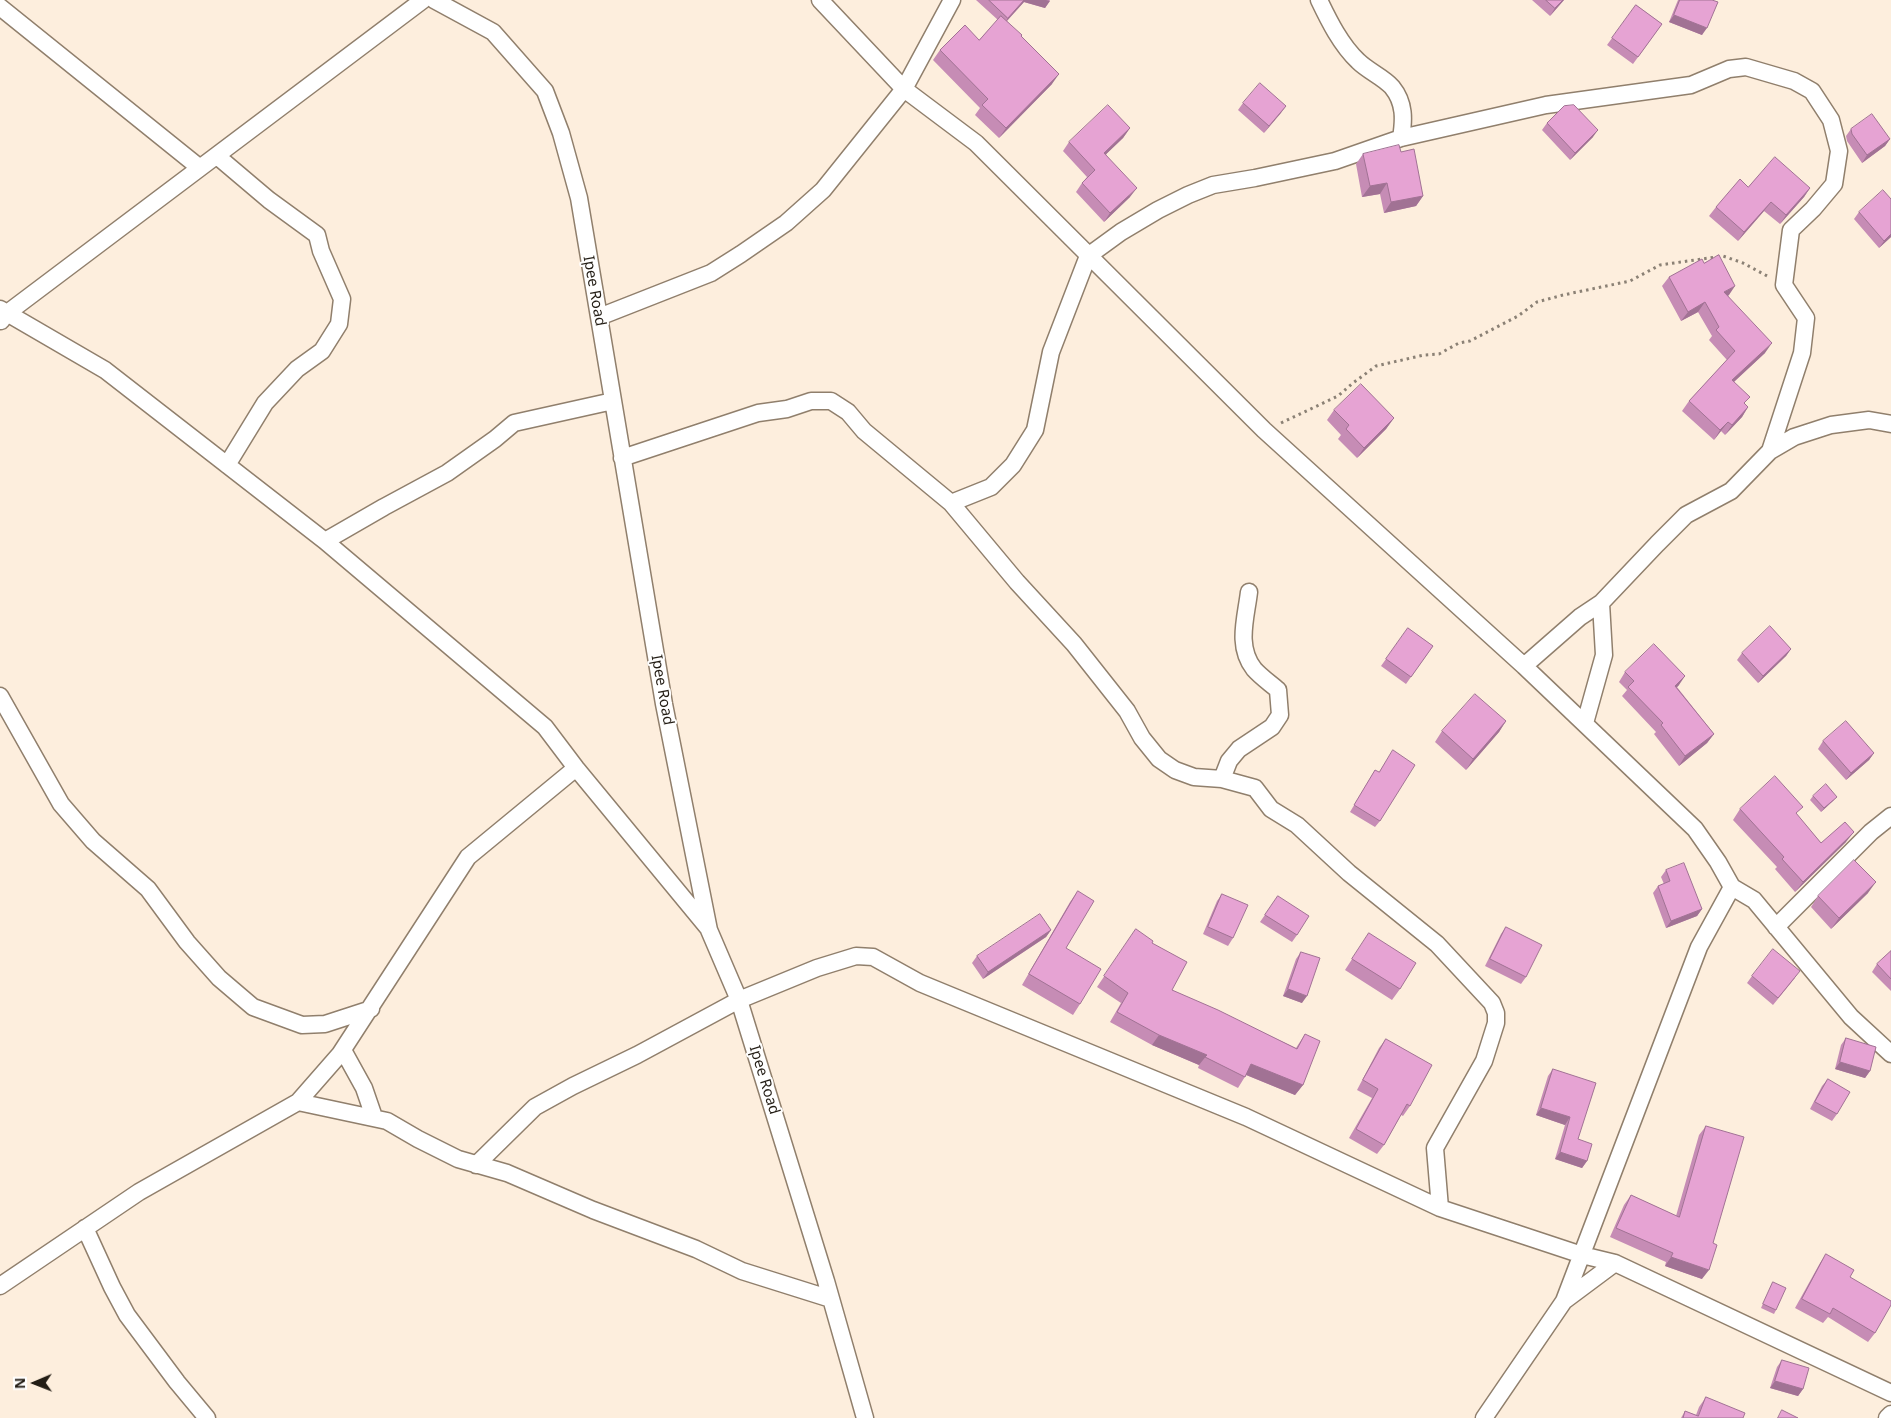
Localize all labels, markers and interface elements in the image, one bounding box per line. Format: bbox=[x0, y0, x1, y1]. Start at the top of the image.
street label: Ipee Road bbox=[579, 254, 609, 328]
street label: Ipee Road bbox=[647, 653, 677, 727]
street label: Ipee Road bbox=[745, 1043, 783, 1117]
north arrow bbox=[10, 1358, 60, 1408]
text: N bbox=[10, 1377, 29, 1389]

